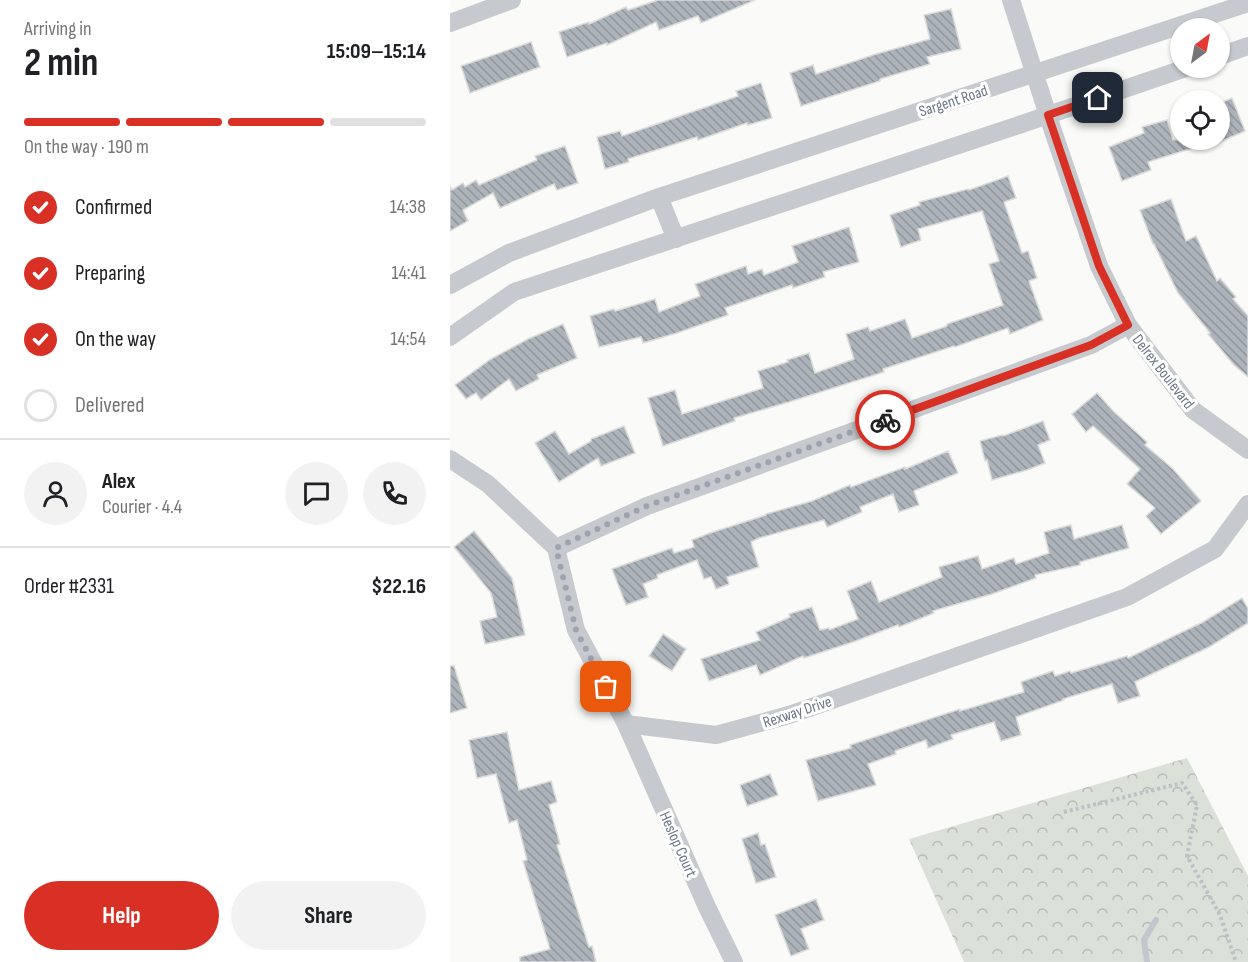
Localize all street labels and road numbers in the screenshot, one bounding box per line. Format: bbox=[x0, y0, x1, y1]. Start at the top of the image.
street label: Sargent Road bbox=[917, 81, 990, 121]
street label: Delrex Boulevard bbox=[1128, 331, 1198, 413]
street label: Rexway Drive bbox=[761, 692, 834, 732]
street label: Heslop Court bbox=[655, 809, 701, 880]

